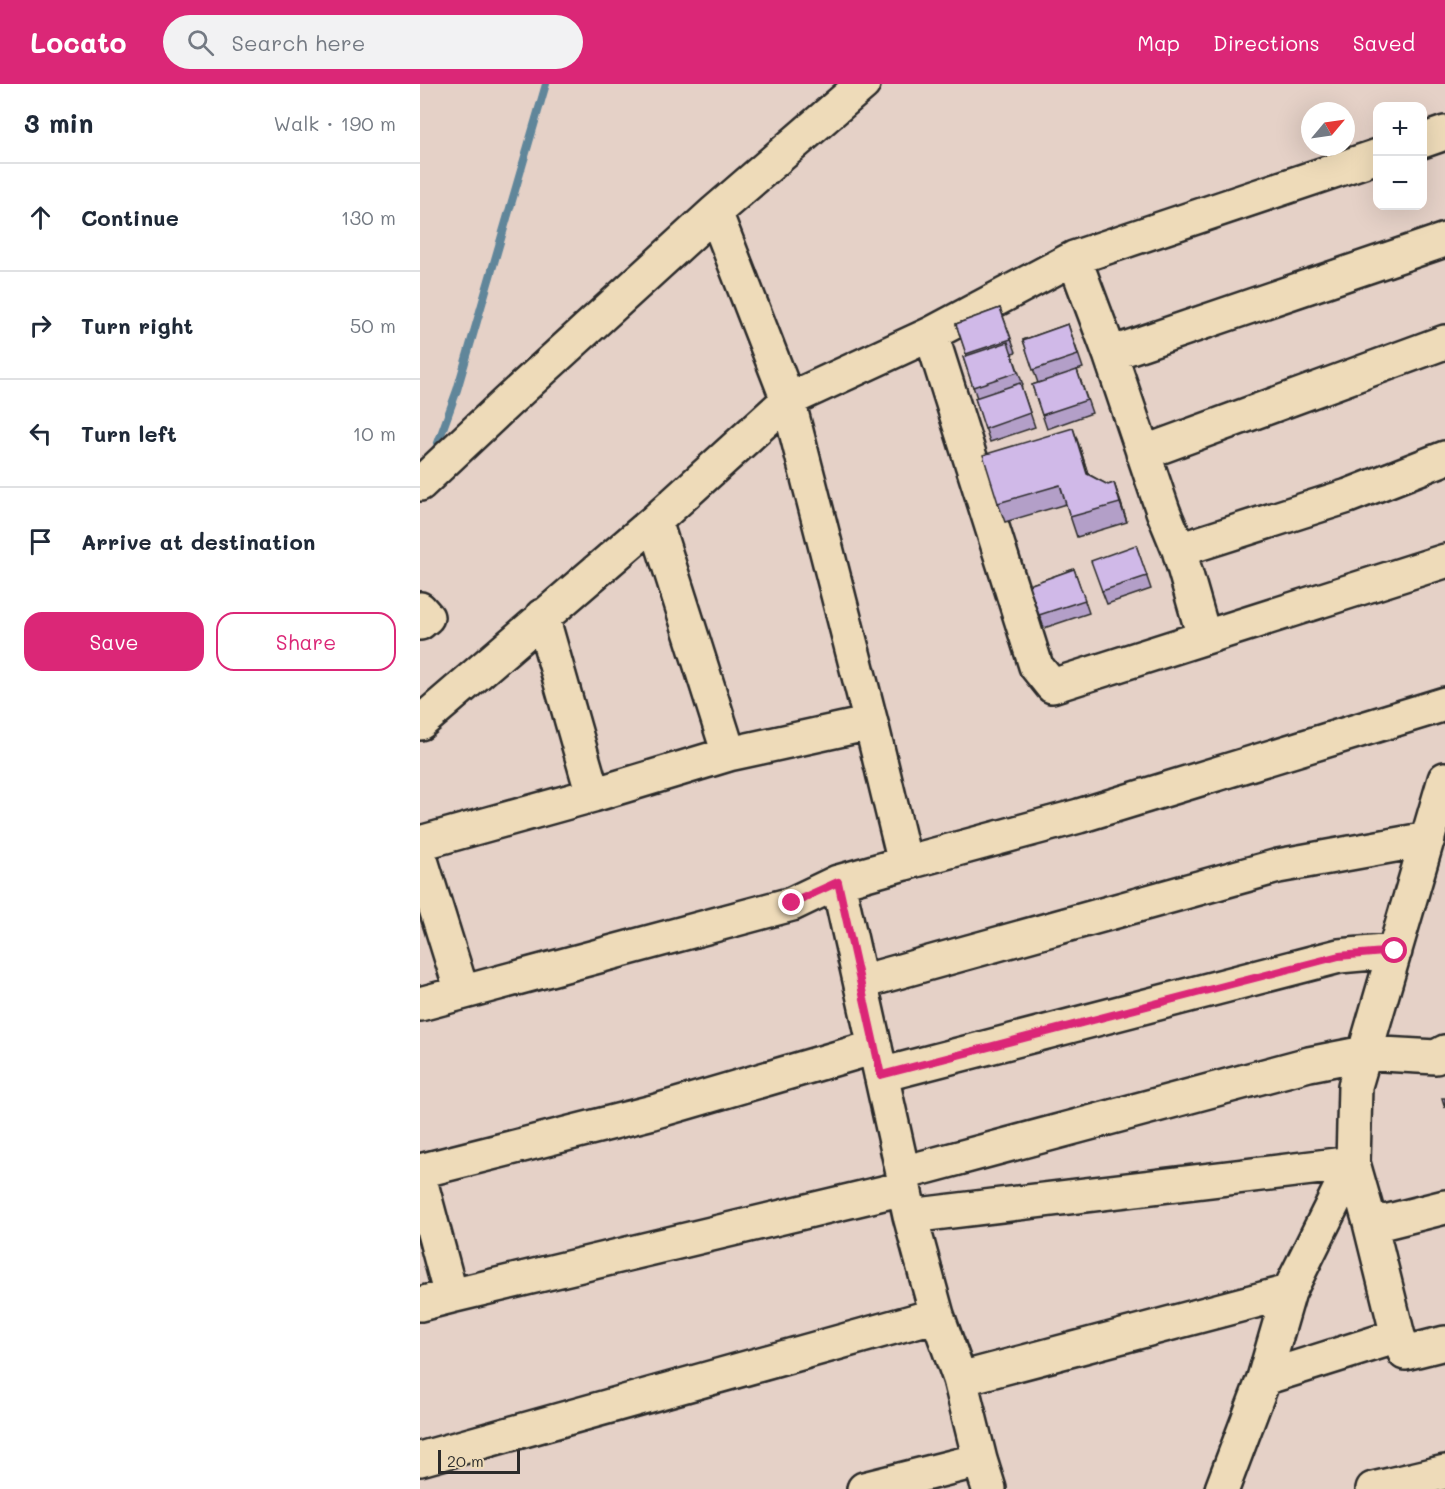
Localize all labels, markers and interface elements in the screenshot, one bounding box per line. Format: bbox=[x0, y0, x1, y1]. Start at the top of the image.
search box bbox=[163, 15, 583, 69]
text: Locato bbox=[30, 24, 127, 60]
icon: search bbox=[184, 26, 217, 59]
text: Search here bbox=[232, 28, 365, 57]
text: Map bbox=[1137, 29, 1180, 56]
text: Directions bbox=[1213, 29, 1320, 56]
text: Saved bbox=[1353, 29, 1415, 56]
north arrow bbox=[1301, 102, 1355, 156]
map controls bbox=[1373, 102, 1427, 210]
button: + bbox=[1373, 102, 1427, 156]
text: 3 min bbox=[24, 106, 93, 140]
text: Walk · 190 m bbox=[273, 110, 396, 136]
button: − bbox=[1373, 156, 1427, 210]
icon: ahead bbox=[24, 201, 57, 234]
text: Continue bbox=[81, 203, 179, 232]
text: 130 m bbox=[341, 204, 396, 230]
icon: right bbox=[24, 309, 57, 342]
text: Turn right bbox=[81, 311, 193, 340]
text: 50 m bbox=[350, 312, 396, 338]
icon: left bbox=[24, 417, 57, 450]
text: Turn left bbox=[81, 419, 177, 448]
text: 10 m bbox=[352, 420, 396, 446]
icon: arrive bbox=[24, 525, 57, 558]
text: Arrive at destination bbox=[81, 527, 316, 556]
button: Save bbox=[24, 612, 204, 671]
button: Share bbox=[216, 612, 396, 671]
route end bbox=[778, 889, 804, 915]
route start bbox=[1381, 937, 1407, 963]
scale bar bbox=[438, 1447, 520, 1474]
text: 20 m bbox=[447, 1450, 484, 1471]

